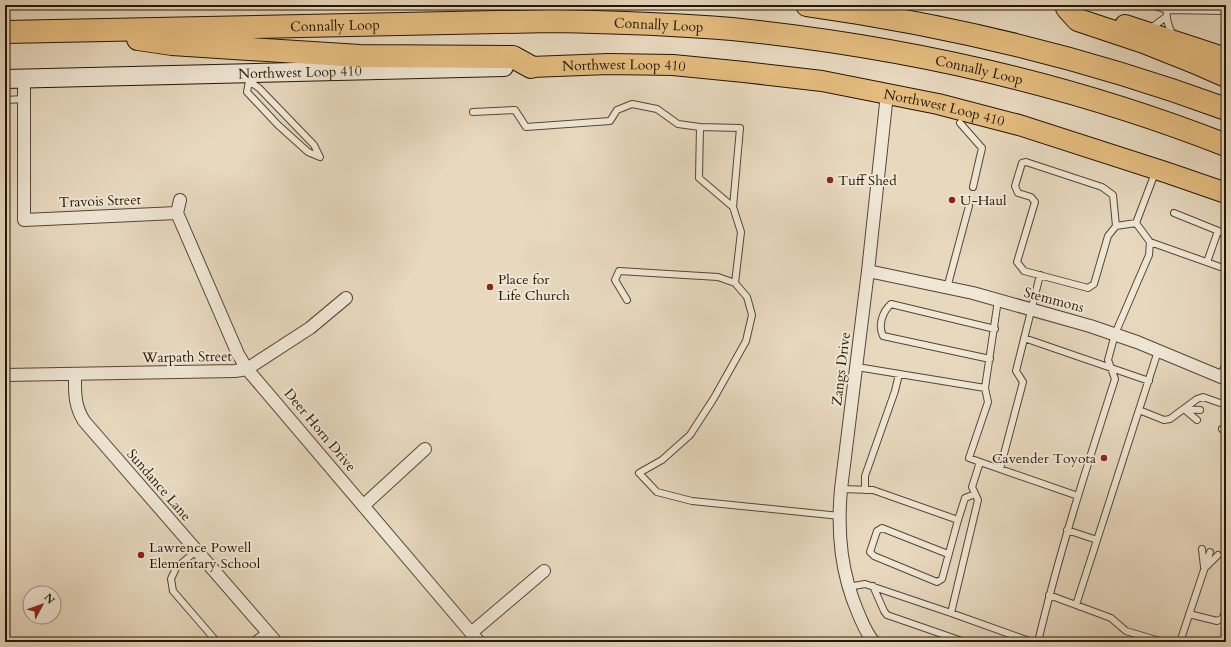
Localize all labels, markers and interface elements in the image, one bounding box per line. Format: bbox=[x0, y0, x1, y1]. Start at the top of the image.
street label: Connally Loop bbox=[614, 13, 704, 36]
street label: Connally Loop bbox=[290, 15, 380, 36]
street label: Connally Loop bbox=[934, 51, 1025, 89]
street label: Northwest Loop 410 bbox=[562, 54, 687, 76]
street label: Northwest Loop 410 bbox=[238, 61, 362, 83]
street label: Northwest Loop 410 bbox=[882, 84, 1007, 130]
place label: Tuff Shed bbox=[838, 171, 897, 190]
marker: Tuff Shed bbox=[825, 175, 835, 185]
street label: Travois Street bbox=[59, 190, 142, 212]
place label: U-Haul bbox=[960, 191, 1007, 210]
marker: U-Haul bbox=[947, 195, 957, 205]
place label: Place for Life Church bbox=[498, 270, 570, 305]
marker: Place for Life Church bbox=[485, 282, 495, 292]
street label: Stemmons bbox=[1022, 283, 1087, 317]
street label: Zangs Drive bbox=[827, 331, 855, 407]
street label: Warpath Street bbox=[141, 347, 233, 367]
street label: Deer Horn Drive bbox=[280, 384, 360, 476]
street label: Sundance Lane bbox=[122, 445, 196, 525]
place label: Cavender Toyota bbox=[992, 449, 1096, 468]
marker: Cavender Toyota bbox=[1099, 453, 1109, 463]
place label: Lawrence Powell Elementary School bbox=[149, 538, 261, 573]
marker: Lawrence Powell Elementary School bbox=[136, 550, 146, 560]
north arrow bbox=[22, 585, 62, 625]
text: N bbox=[40, 590, 58, 608]

